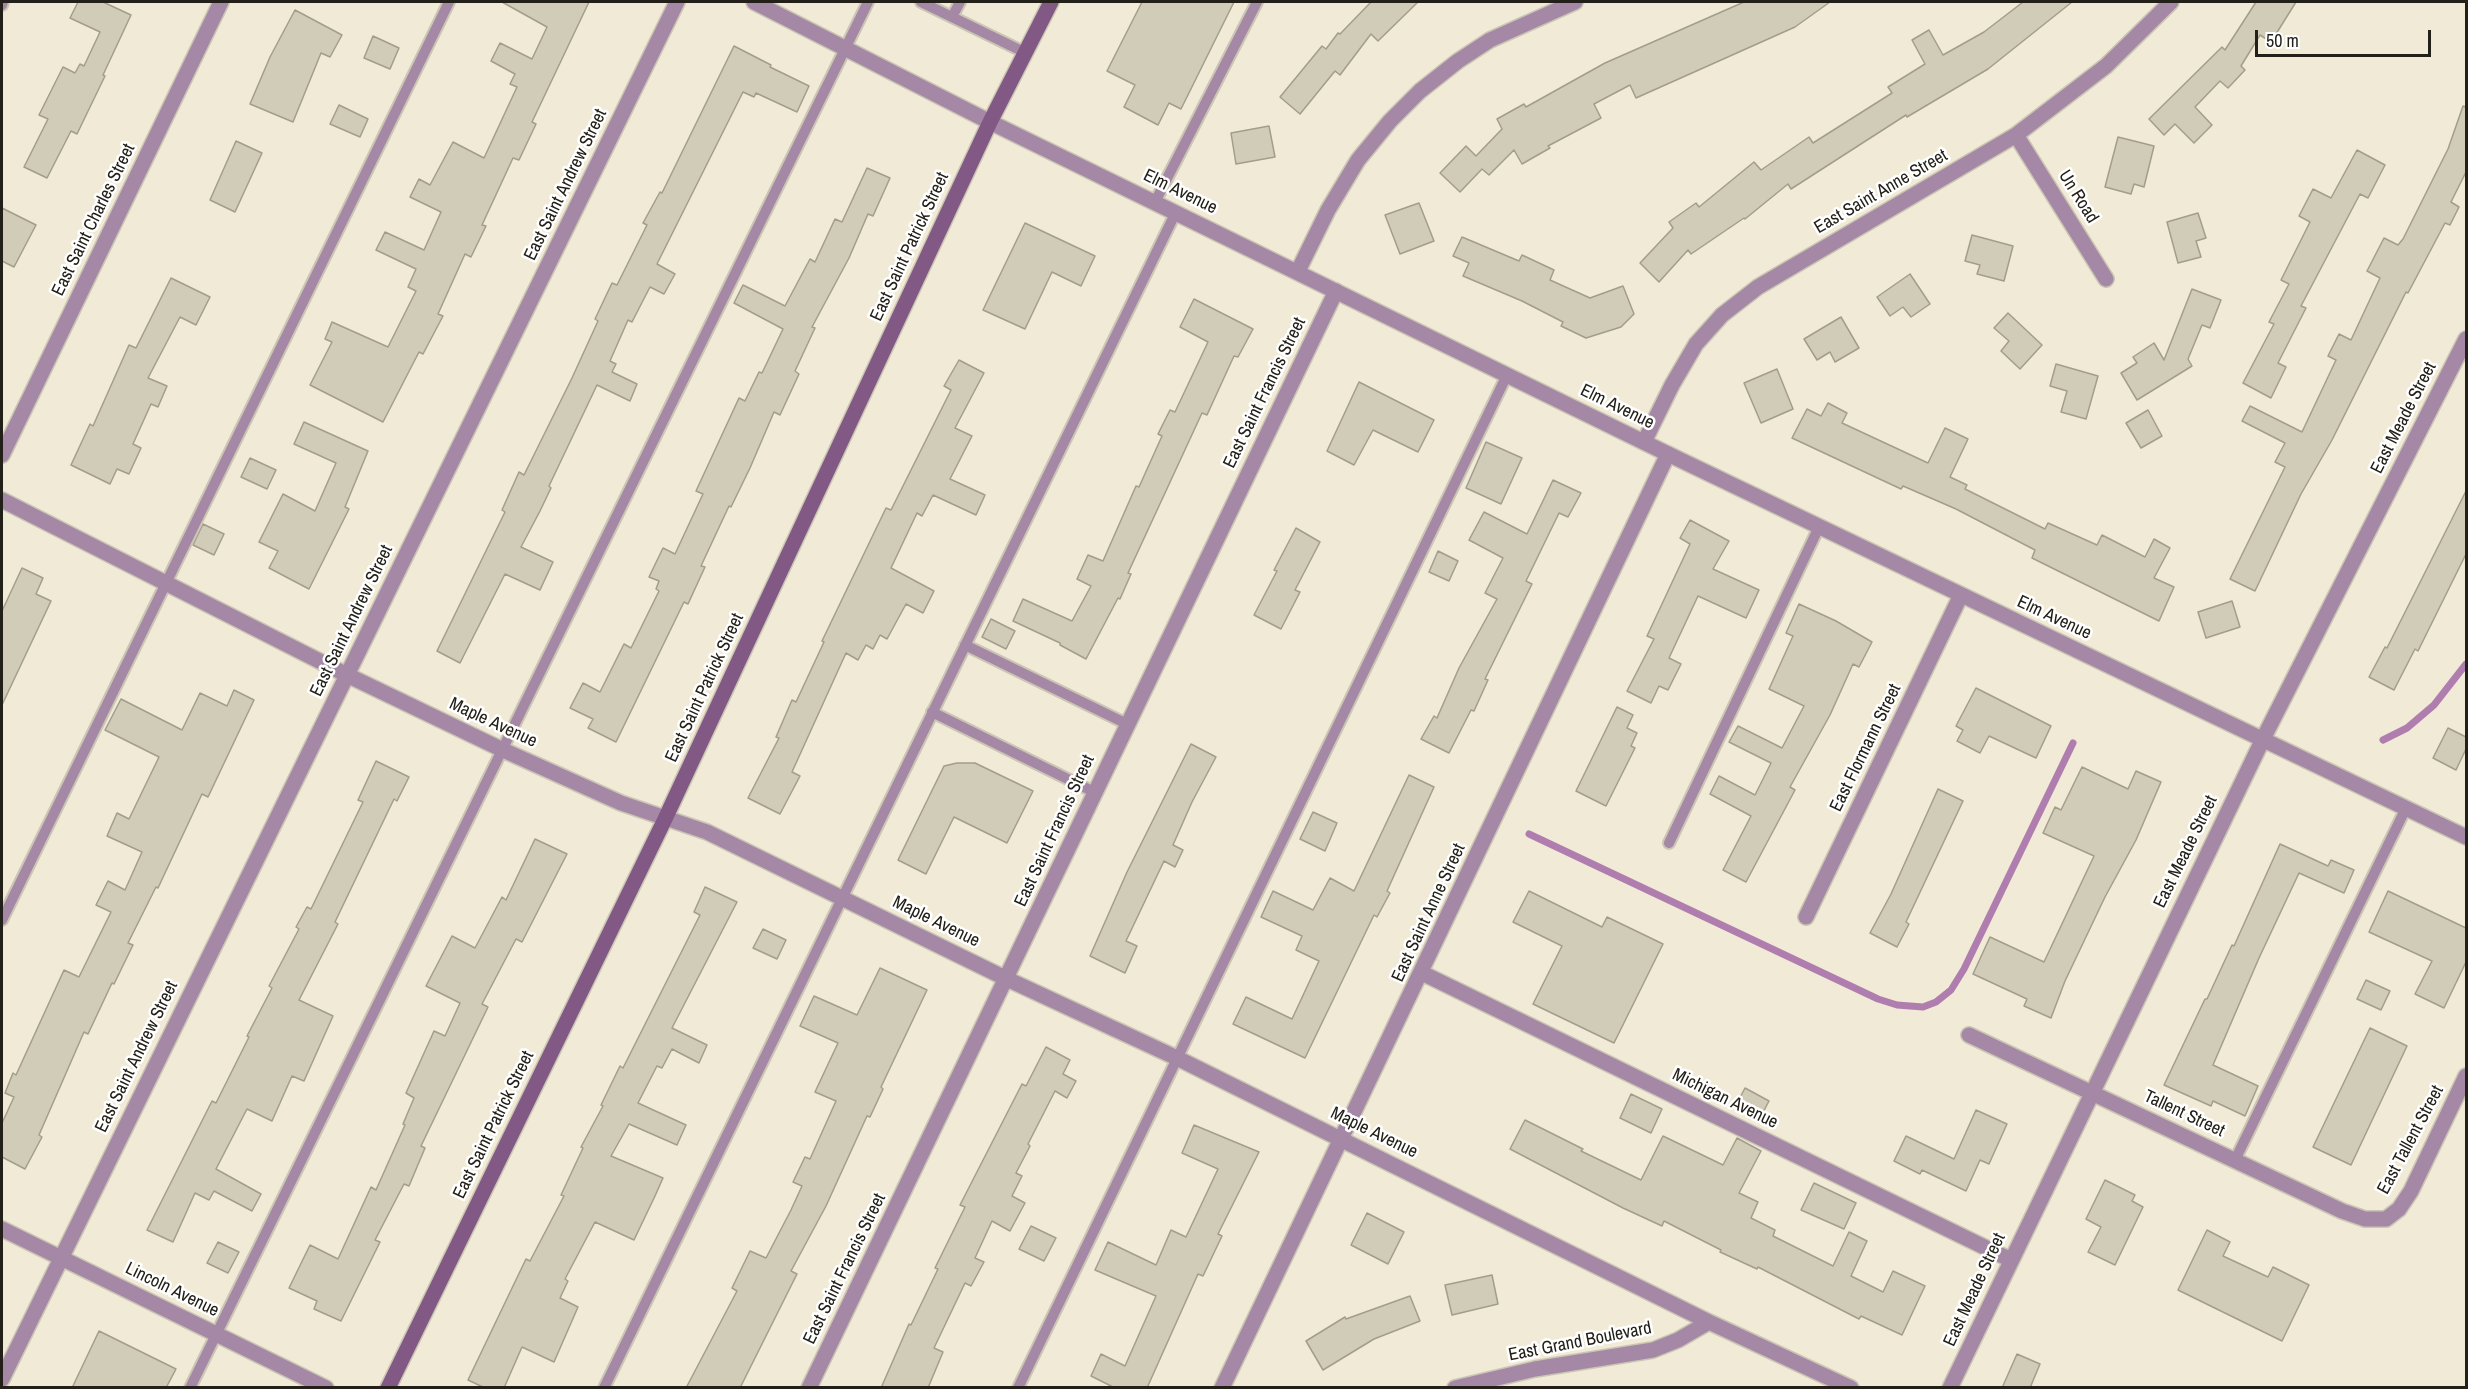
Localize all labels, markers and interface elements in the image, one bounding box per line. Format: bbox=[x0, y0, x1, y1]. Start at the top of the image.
scale bar bbox=[2258, 18, 2434, 56]
text: 50 m bbox=[2266, 28, 2299, 53]
street label: East Saint Andrew Street bbox=[520, 106, 612, 264]
street label: East Saint Charles Street bbox=[48, 140, 140, 300]
street label: East Saint Anne Street bbox=[1811, 145, 1951, 239]
street label: Elm Avenue bbox=[1140, 165, 1220, 219]
street label: Un Road bbox=[2053, 167, 2103, 227]
street label: East Saint Patrick Street bbox=[866, 169, 954, 325]
street label: East Saint Francis Street bbox=[1219, 314, 1311, 472]
street label: East Meade Street bbox=[2367, 359, 2441, 477]
street label: Elm Avenue bbox=[1577, 380, 1657, 434]
street label: East Saint Andrew Street bbox=[306, 542, 398, 700]
street label: Elm Avenue bbox=[2013, 591, 2095, 645]
street label: East Saint Patrick Street bbox=[661, 610, 749, 766]
street label: East Flormann Street bbox=[1826, 681, 1906, 815]
street label: Maple Avenue bbox=[446, 693, 540, 753]
street label: East Saint Francis Street bbox=[1010, 752, 1100, 910]
street label: East Meade Street bbox=[2149, 792, 2223, 912]
street label: East Saint Anne Street bbox=[1387, 840, 1471, 986]
street label: Maple Avenue bbox=[889, 892, 983, 952]
street label: East Saint Andrew Street bbox=[91, 978, 183, 1136]
street label: East Saint Patrick Street bbox=[449, 1048, 539, 1202]
street label: Michigan Avenue bbox=[1669, 1064, 1781, 1134]
street label: East Tallent Street bbox=[2373, 1082, 2449, 1198]
street label: Tallent Street bbox=[2140, 1086, 2228, 1142]
street label: Maple Avenue bbox=[1327, 1103, 1421, 1163]
street label: East Saint Francis Street bbox=[799, 1190, 891, 1348]
street label: East Meade Street bbox=[1939, 1230, 2011, 1350]
street label: Lincoln Avenue bbox=[122, 1258, 222, 1322]
street label: East Grand Boulevard bbox=[1507, 1318, 1653, 1366]

